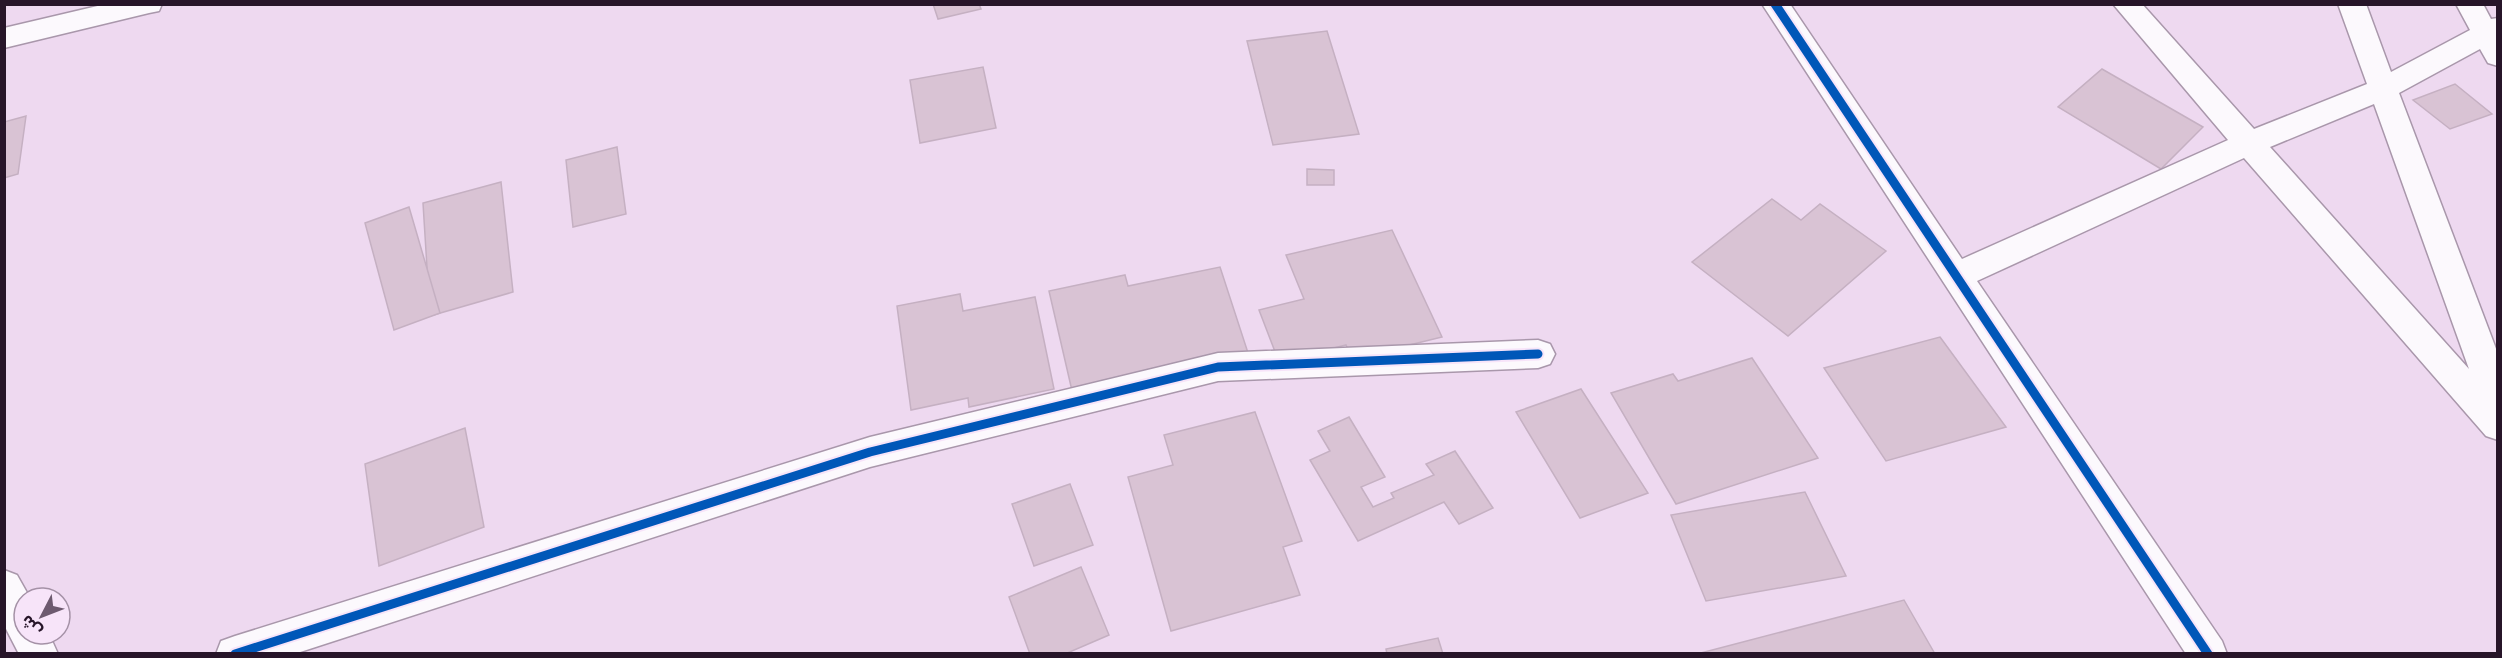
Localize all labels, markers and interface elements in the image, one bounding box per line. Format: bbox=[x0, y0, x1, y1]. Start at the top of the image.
north arrow bbox=[12, 586, 72, 646]
text: ش bbox=[18, 610, 46, 640]

